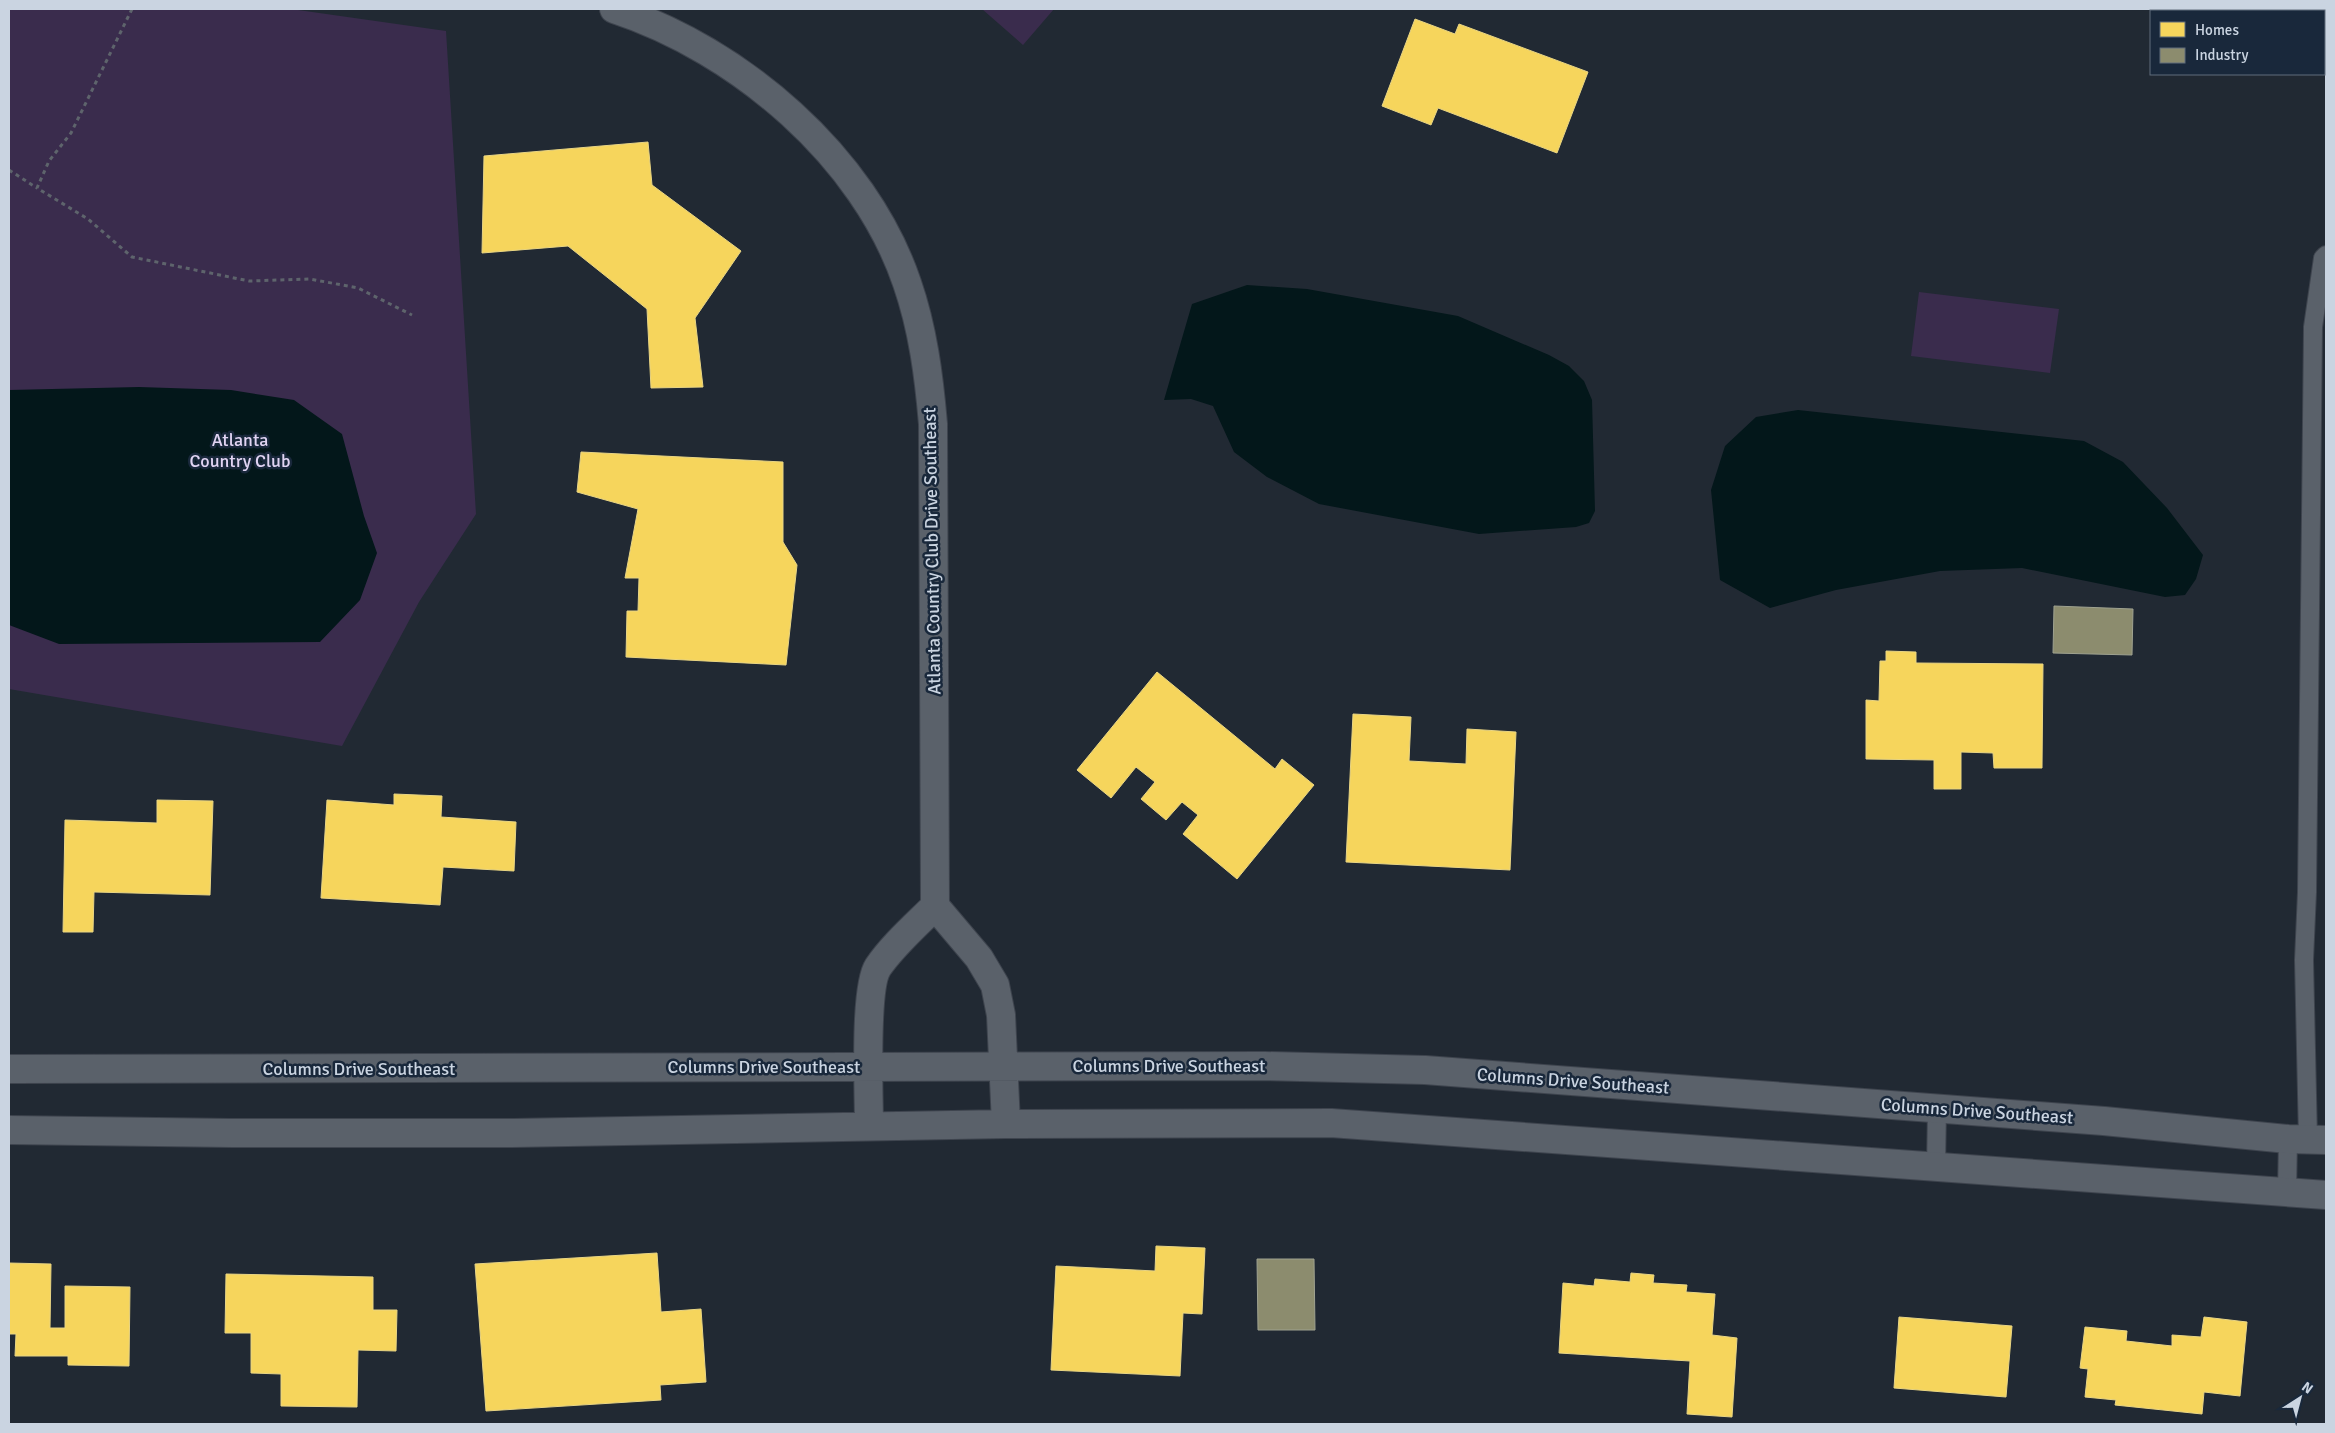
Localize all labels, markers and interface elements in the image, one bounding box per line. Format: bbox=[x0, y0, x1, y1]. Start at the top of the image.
legend bbox=[2150, 10, 2325, 75]
text: Homes bbox=[2195, 21, 2239, 39]
text: Industry bbox=[2195, 46, 2248, 64]
street label: Atlanta Country Club Drive Southeast bbox=[918, 407, 946, 695]
park label: Atlanta Country Club bbox=[190, 429, 290, 472]
street label: Columns Drive Southeast bbox=[1073, 1055, 1265, 1077]
street label: Columns Drive Southeast bbox=[668, 1056, 860, 1078]
street label: Columns Drive Southeast bbox=[263, 1058, 455, 1080]
street label: Columns Drive Southeast bbox=[1476, 1063, 1670, 1099]
street label: Columns Drive Southeast bbox=[1880, 1093, 2074, 1129]
north arrow bbox=[2275, 1373, 2325, 1423]
text: N bbox=[2298, 1378, 2316, 1398]

